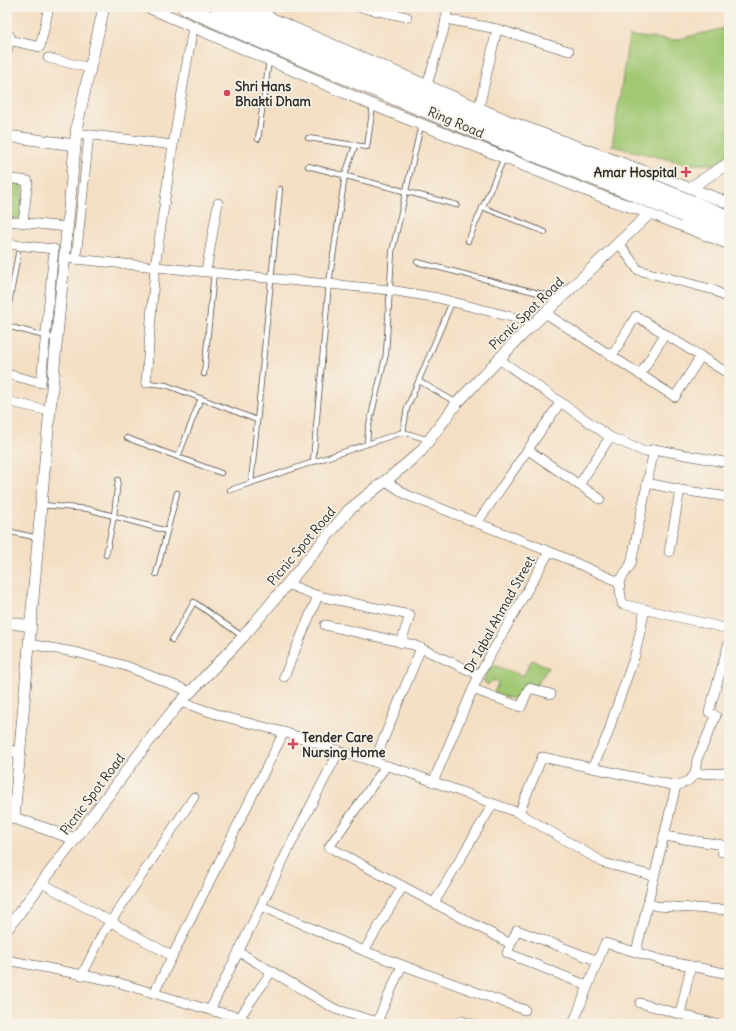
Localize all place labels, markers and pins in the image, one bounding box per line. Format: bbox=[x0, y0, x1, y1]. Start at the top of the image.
place label: Shri Hans Bhakti Dham bbox=[235, 78, 312, 110]
marker: Shri Hans Bhakti Dham bbox=[222, 88, 232, 98]
place label: Amar Hospital bbox=[594, 164, 677, 181]
marker: Amar Hospital bbox=[680, 166, 692, 178]
place label: Tender Care Nursing Home bbox=[302, 729, 386, 761]
marker: Tender Care Nursing Home bbox=[287, 738, 299, 750]

